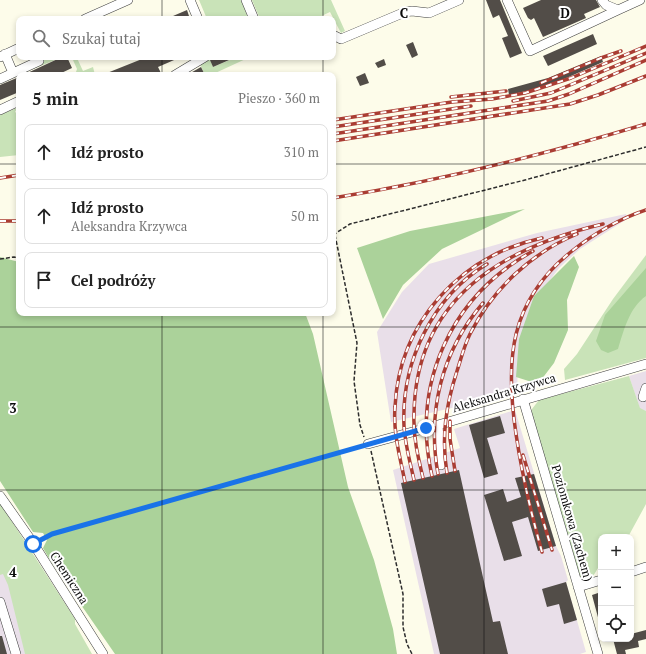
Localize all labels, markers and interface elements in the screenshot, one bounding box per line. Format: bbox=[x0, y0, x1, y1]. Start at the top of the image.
text: C bbox=[400, 4, 408, 22]
text: D bbox=[560, 4, 570, 22]
search box bbox=[16, 16, 336, 60]
icon: search bbox=[30, 27, 52, 49]
text: Szukaj tutaj bbox=[62, 28, 141, 48]
text: 5 min bbox=[32, 87, 79, 110]
text: Pieszo · 360 m bbox=[238, 89, 320, 107]
icon: ahead bbox=[33, 141, 55, 163]
text: Idź prosto bbox=[71, 142, 144, 162]
text: 310 m bbox=[284, 143, 319, 161]
text: Idź prosto bbox=[71, 197, 144, 217]
icon: ahead bbox=[33, 205, 55, 227]
text: 50 m bbox=[291, 207, 319, 225]
text: Aleksandra Krzywca bbox=[71, 217, 187, 235]
icon: arrive bbox=[33, 269, 55, 291]
text: Cel podróży bbox=[71, 270, 155, 290]
street label: Aleksandra Krzywca bbox=[450, 370, 557, 415]
text: 3 bbox=[9, 399, 17, 417]
route end bbox=[417, 419, 435, 437]
street label: Poziomkowa (Zachem) bbox=[549, 463, 596, 583]
map controls bbox=[598, 534, 634, 642]
button: + bbox=[598, 534, 634, 570]
route start bbox=[24, 535, 42, 553]
street label: Chemiczna bbox=[47, 549, 92, 607]
text: 4 bbox=[9, 563, 17, 581]
button: − bbox=[598, 570, 634, 606]
button: locate bbox=[598, 606, 634, 642]

